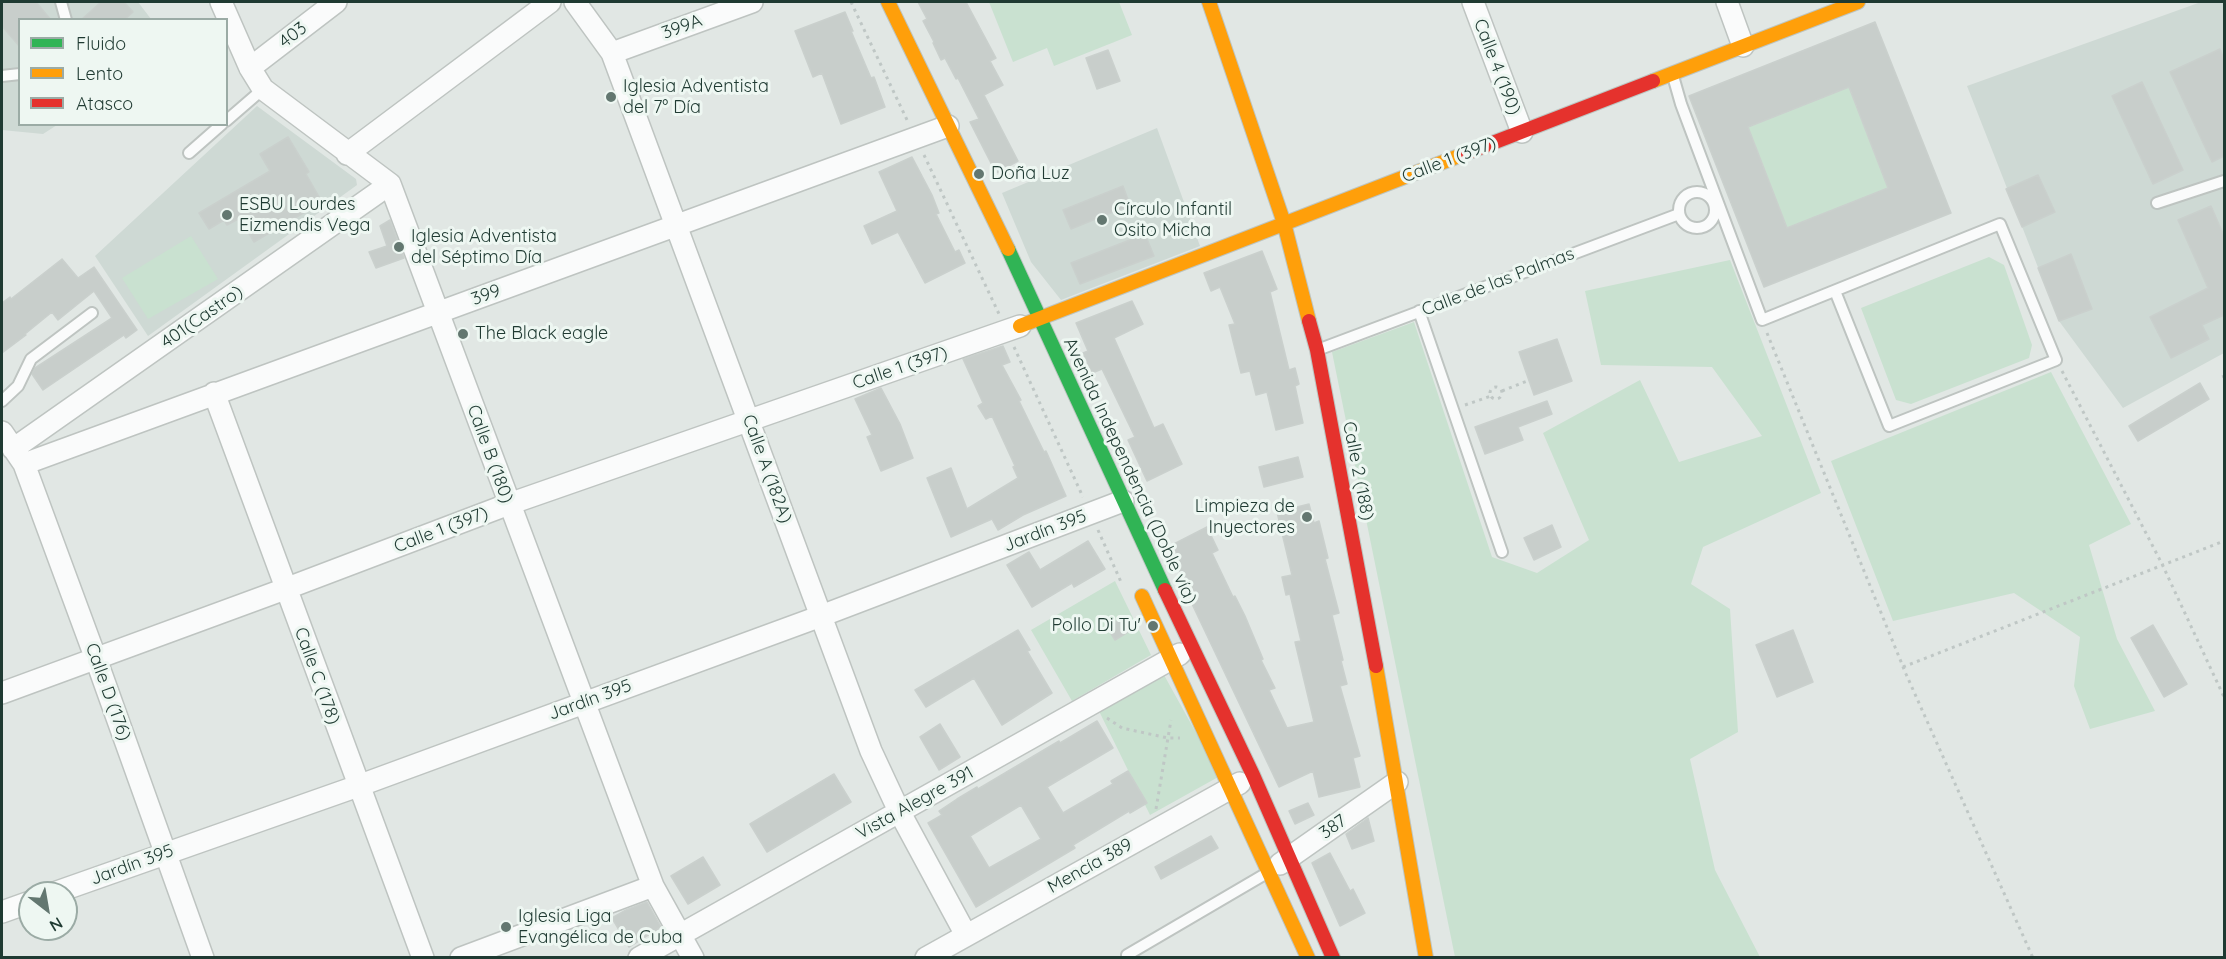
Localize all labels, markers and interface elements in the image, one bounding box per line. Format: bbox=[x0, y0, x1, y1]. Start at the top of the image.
street label: 399A bbox=[659, 10, 705, 44]
street label: Calle 4 (190) bbox=[1469, 16, 1525, 118]
street label: 403 bbox=[275, 17, 311, 53]
legend bbox=[18, 18, 228, 126]
text: Fluido bbox=[76, 32, 126, 55]
text: Lento bbox=[76, 62, 123, 85]
place label: Iglesia Adventista del 7° Día bbox=[623, 76, 769, 118]
marker: Iglesia Adventista del 7° Día bbox=[604, 90, 618, 104]
text: Atasco bbox=[76, 92, 133, 115]
street label: Calle 1 (397) bbox=[1399, 132, 1499, 188]
place label: Doña Luz bbox=[991, 163, 1070, 185]
marker: Doña Luz bbox=[972, 167, 986, 181]
place label: ESBU Lourdes Eizmendis Vega bbox=[239, 194, 370, 236]
place label: Círculo Infantil Osito Micha bbox=[1114, 199, 1232, 242]
marker: ESBU Lourdes Eizmendis Vega bbox=[220, 208, 234, 222]
marker: Círculo Infantil Osito Micha bbox=[1095, 213, 1109, 227]
place label: Iglesia Adventista del Séptimo Día bbox=[411, 226, 557, 268]
marker: Iglesia Adventista del Séptimo Día bbox=[392, 240, 406, 254]
street label: Calle de las Palmas bbox=[1419, 243, 1577, 321]
street label: 399 bbox=[468, 280, 504, 310]
street label: 401(Castro) bbox=[157, 281, 247, 353]
place label: The Black eagle bbox=[475, 323, 608, 345]
marker: The Black eagle bbox=[456, 327, 470, 341]
street label: Avenida Independencia (Doble vía) bbox=[1059, 334, 1201, 608]
street label: Calle 1 (397) bbox=[850, 342, 950, 394]
street label: Calle B (180) bbox=[462, 402, 518, 506]
street label: Calle A (182A) bbox=[737, 412, 797, 526]
street label: Calle 2 (188) bbox=[1338, 420, 1378, 522]
place label: Limpieza de Inyectores bbox=[1195, 496, 1295, 538]
street label: Calle 1 (397) bbox=[391, 502, 491, 558]
street label: Jardín 395 bbox=[1000, 505, 1090, 557]
marker: Limpieza de Inyectores bbox=[1300, 510, 1314, 524]
place label: Pollo Di Tu' bbox=[1052, 615, 1141, 637]
marker: Pollo Di Tu' bbox=[1146, 619, 1160, 633]
street label: Calle C (178) bbox=[289, 625, 345, 727]
street label: Calle D (176) bbox=[80, 640, 136, 744]
street label: Jardín 395 bbox=[545, 675, 635, 725]
street label: Vista Alegre 391 bbox=[852, 762, 978, 844]
street label: 387 bbox=[1315, 810, 1351, 844]
street label: Mencía 389 bbox=[1044, 834, 1136, 898]
street label: Jardín 395 bbox=[87, 840, 177, 890]
north arrow bbox=[18, 881, 78, 941]
place label: Iglesia Liga Evangélica de Cuba bbox=[518, 906, 683, 948]
text: N bbox=[46, 913, 66, 936]
marker: Iglesia Liga Evangélica de Cuba bbox=[499, 920, 513, 934]

